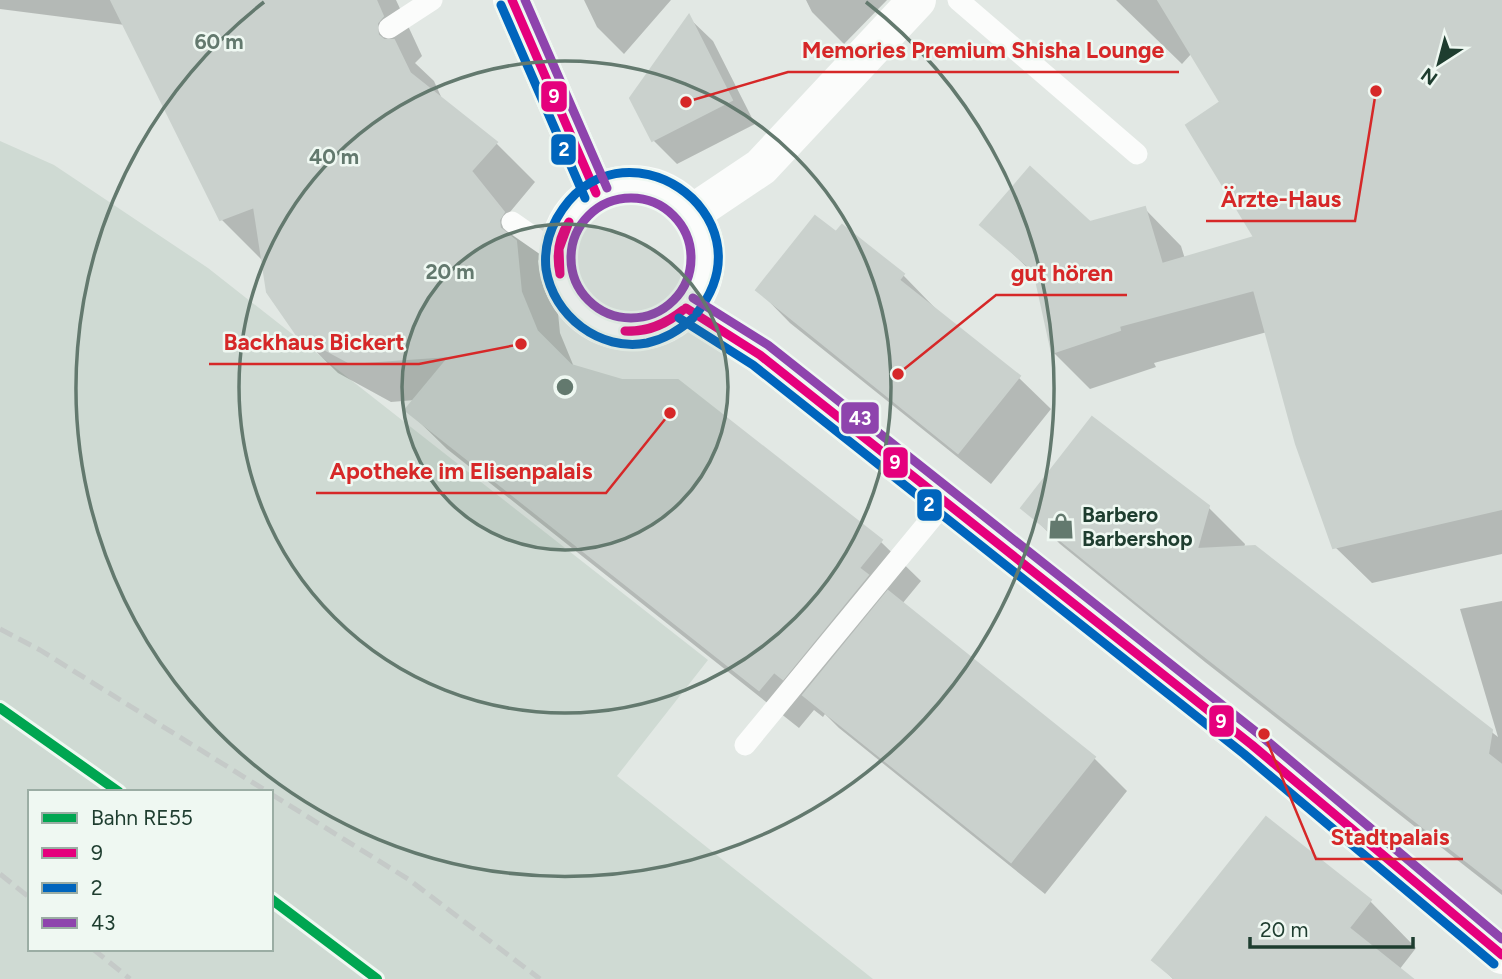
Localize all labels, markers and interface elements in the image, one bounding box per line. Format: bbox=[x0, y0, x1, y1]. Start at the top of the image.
callout: Memories Premium Shisha Lounge bbox=[788, 28, 1179, 72]
north arrow bbox=[1404, 28, 1474, 98]
text: 60 m bbox=[194, 29, 244, 54]
text: Memories Premium Shisha Lounge bbox=[802, 36, 1165, 64]
text: N bbox=[1417, 63, 1442, 90]
line badge: 9 bbox=[540, 80, 568, 113]
text: 9 bbox=[548, 85, 560, 108]
line badge: 2 bbox=[550, 133, 577, 166]
text: 2 bbox=[558, 138, 570, 161]
text: 40 m bbox=[309, 144, 359, 169]
callout: Ärzte-Haus bbox=[1206, 177, 1355, 221]
text: Ärzte-Haus bbox=[1221, 185, 1342, 213]
callout: gut hören bbox=[996, 251, 1127, 295]
text: 20 m bbox=[425, 259, 475, 284]
text: gut hören bbox=[1011, 259, 1113, 287]
callout: Backhaus Bickert bbox=[209, 320, 419, 364]
text: Backhaus Bickert bbox=[223, 328, 405, 356]
centre of rings bbox=[553, 375, 577, 399]
line badge: 43 bbox=[840, 401, 880, 435]
text: 43 bbox=[849, 407, 871, 430]
line badge: 9 bbox=[882, 446, 909, 479]
callout: Apotheke im Elisenpalais bbox=[316, 449, 606, 493]
text: 9 bbox=[889, 451, 901, 474]
text: Apotheke im Elisenpalais bbox=[330, 457, 593, 485]
line badge: 2 bbox=[916, 488, 943, 522]
text: 2 bbox=[923, 493, 935, 516]
place label: Barbero Barbershop bbox=[1082, 502, 1193, 551]
shop icon: Barbero Barbershop bbox=[1046, 511, 1076, 541]
line badge: 9 bbox=[1208, 704, 1235, 738]
text: 9 bbox=[1215, 710, 1227, 733]
legend bbox=[28, 790, 273, 951]
text: Bahn RE55 bbox=[91, 805, 193, 830]
callout: Stadtpalais bbox=[1316, 815, 1463, 859]
text: Stadtpalais bbox=[1331, 823, 1450, 851]
text: 9 bbox=[91, 840, 103, 865]
text: 2 bbox=[91, 875, 103, 900]
scale bar bbox=[1250, 906, 1413, 950]
text: 43 bbox=[91, 910, 115, 935]
text: 20 m bbox=[1260, 917, 1308, 942]

